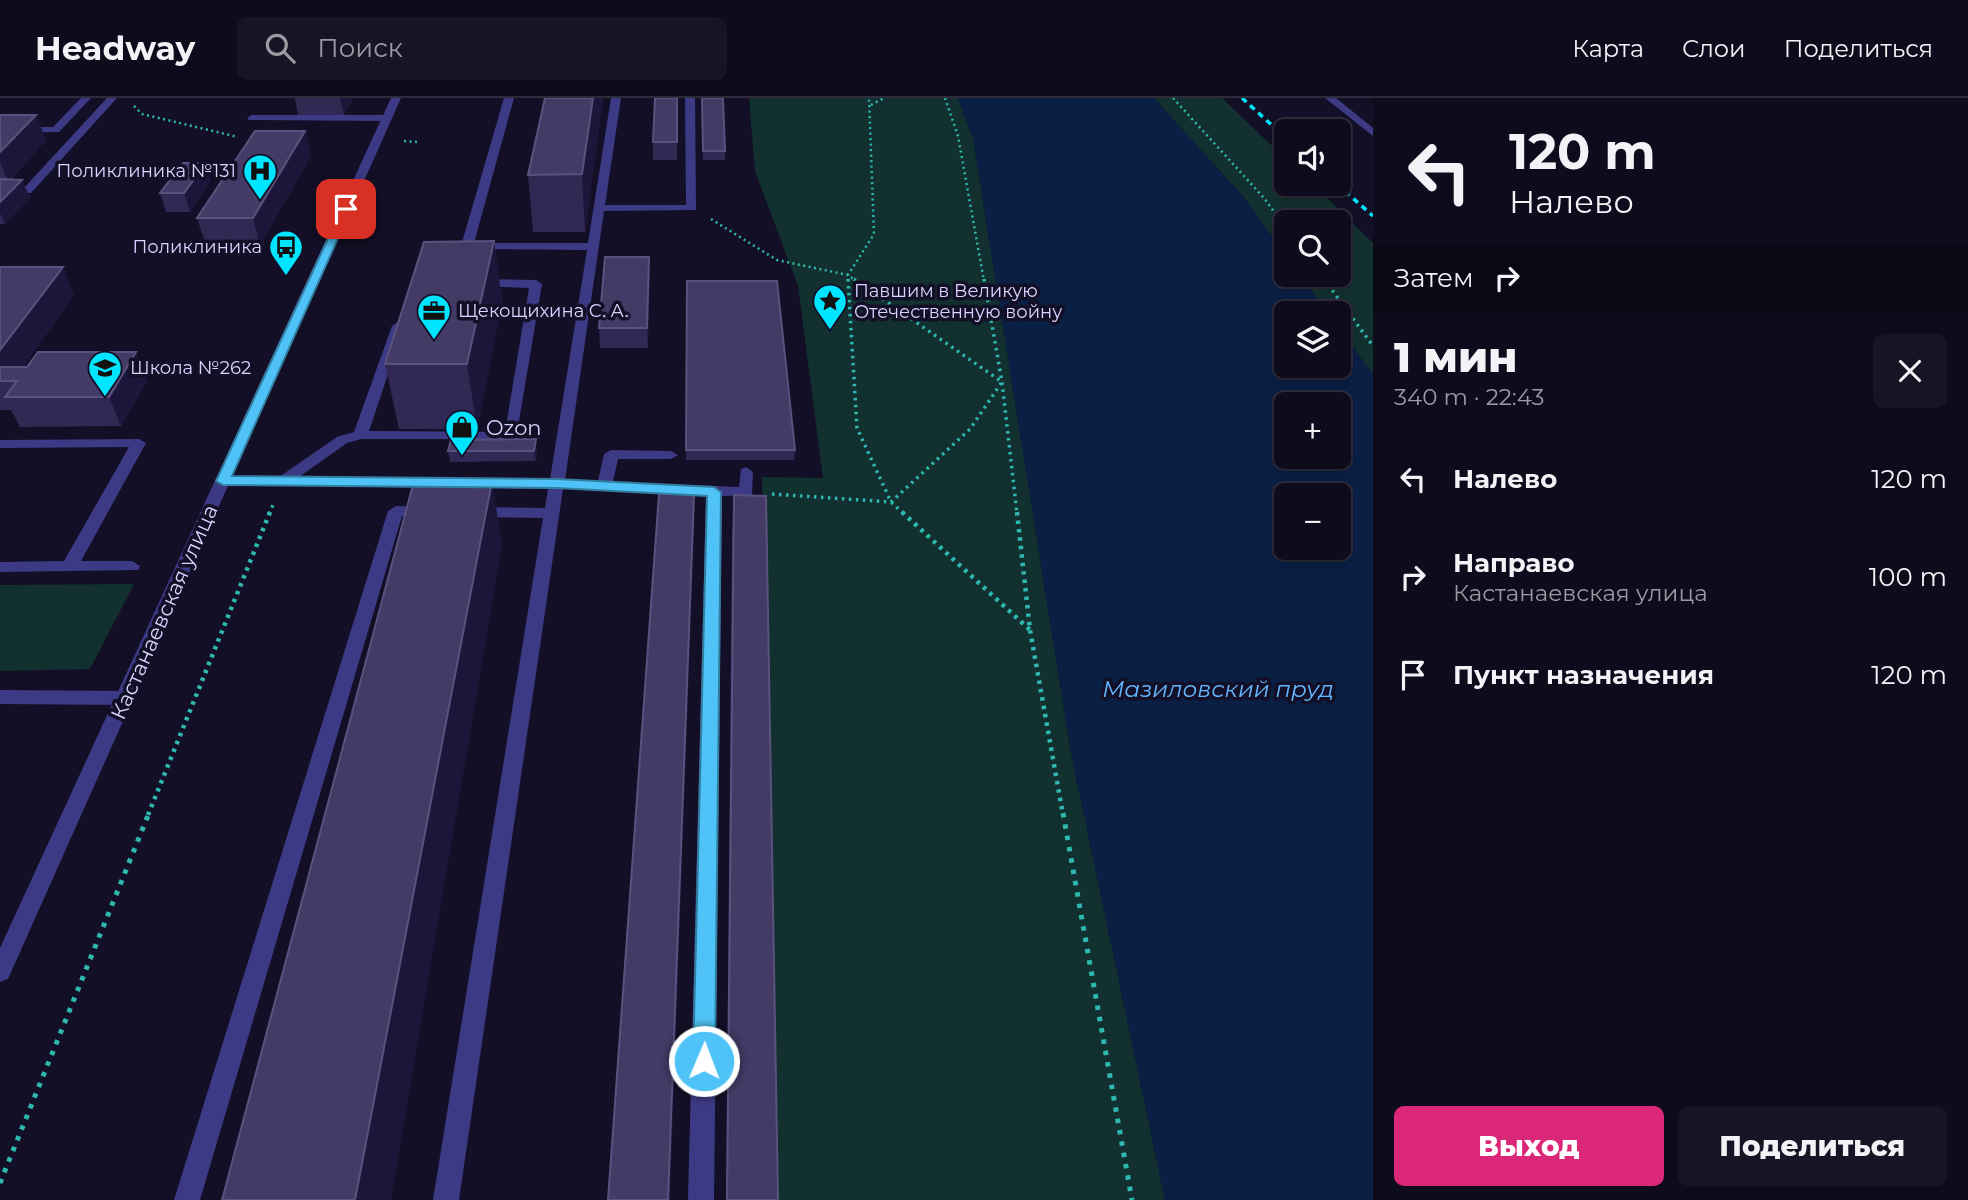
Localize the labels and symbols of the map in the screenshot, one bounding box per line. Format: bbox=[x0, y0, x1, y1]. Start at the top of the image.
hospital icon: Поликлиника №131 bbox=[241, 152, 279, 201]
place label: Поликлиника №131 bbox=[57, 160, 236, 182]
pin bbox=[316, 179, 376, 239]
bus stop icon: Поликлиника bbox=[267, 228, 305, 277]
place label: Поликлиника bbox=[132, 236, 262, 258]
place label: Павшим в Великую Отечественную войну bbox=[854, 280, 1062, 323]
place icon: Павшим в Великую Отечественную войну bbox=[811, 282, 849, 331]
office icon: Щекощихина С. А. bbox=[415, 292, 453, 341]
place label: Щекощихина С. А. bbox=[458, 300, 628, 322]
school or university icon: Школа №262 bbox=[86, 349, 124, 398]
place label: Школа №262 bbox=[130, 357, 251, 379]
shop icon: Ozon bbox=[443, 408, 481, 457]
place label: Ozon bbox=[486, 415, 542, 440]
street label: Кастанаевская улица bbox=[105, 501, 223, 723]
water label: Мазиловский пруд bbox=[1102, 675, 1334, 703]
position arrow bbox=[667, 1024, 741, 1098]

